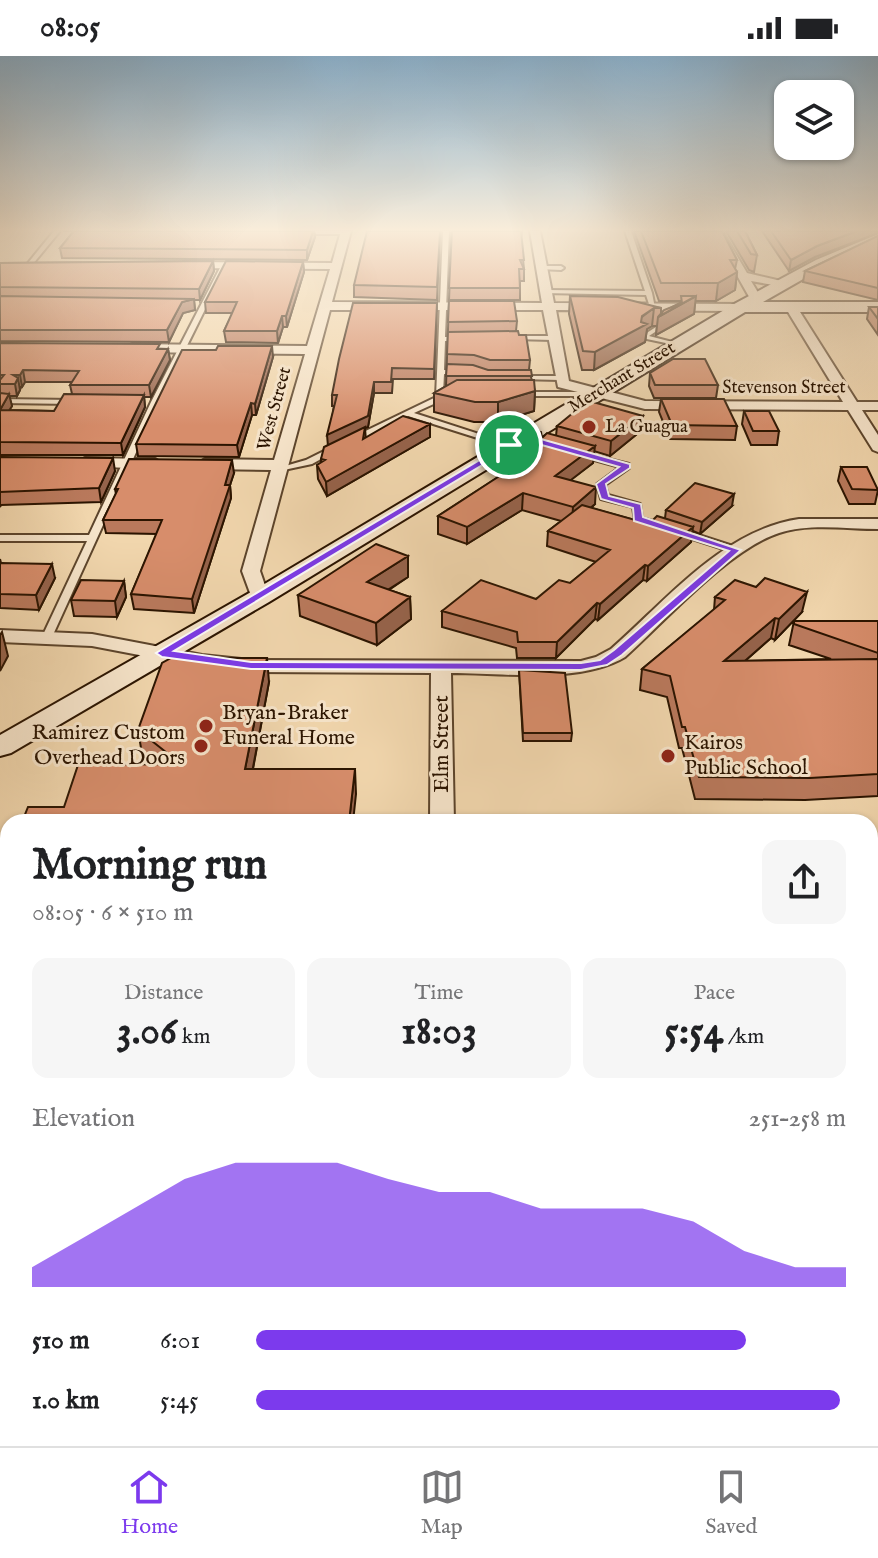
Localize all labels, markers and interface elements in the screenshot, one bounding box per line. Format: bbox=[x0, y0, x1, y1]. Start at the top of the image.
text: 08:05 bbox=[40, 9, 100, 47]
map controls bbox=[774, 80, 854, 160]
button: layers bbox=[774, 80, 854, 160]
street label: Merchant Street bbox=[564, 337, 680, 419]
street label: West Street bbox=[253, 365, 297, 453]
street label: Stevenson Street bbox=[722, 377, 846, 400]
pin bbox=[475, 411, 543, 479]
place label: La Guagua bbox=[605, 416, 688, 439]
marker: La Guagua bbox=[580, 418, 598, 436]
icon: arrive bbox=[487, 423, 531, 467]
street label: Elm Street bbox=[428, 695, 456, 793]
place label: Bryan-Braker Funeral Home bbox=[222, 699, 355, 752]
marker: Bryan-Braker Funeral Home bbox=[197, 717, 215, 735]
place label: Ramirez Custom Overhead Doors bbox=[32, 719, 185, 772]
place label: Kairos Public School bbox=[684, 729, 808, 782]
marker: Ramirez Custom Overhead Doors bbox=[192, 737, 210, 755]
marker: Kairos Public School bbox=[659, 747, 677, 765]
text: Morning run bbox=[32, 838, 267, 894]
button: share bbox=[762, 840, 846, 924]
text: 08:05 · 6 × 510 m bbox=[32, 896, 193, 929]
text: Distance bbox=[124, 979, 203, 1007]
text: Time bbox=[415, 979, 463, 1007]
text: Pace bbox=[694, 979, 735, 1007]
text: 3.06 bbox=[117, 1007, 177, 1058]
text: 18:03 bbox=[401, 1007, 477, 1058]
text: 5:54 bbox=[664, 1007, 723, 1058]
text: km bbox=[177, 1023, 210, 1051]
text: /km bbox=[723, 1023, 764, 1051]
text: Elevation bbox=[32, 1102, 135, 1135]
text: 251–258 m bbox=[749, 1102, 846, 1135]
text: 510 m bbox=[32, 1324, 90, 1357]
text: 6:01 bbox=[160, 1324, 200, 1357]
text: 1.0 km bbox=[32, 1384, 100, 1417]
text: 5:45 bbox=[160, 1384, 198, 1417]
tab: Home bbox=[121, 1465, 178, 1541]
tab: Map bbox=[420, 1465, 464, 1541]
tab: Saved bbox=[705, 1465, 757, 1541]

